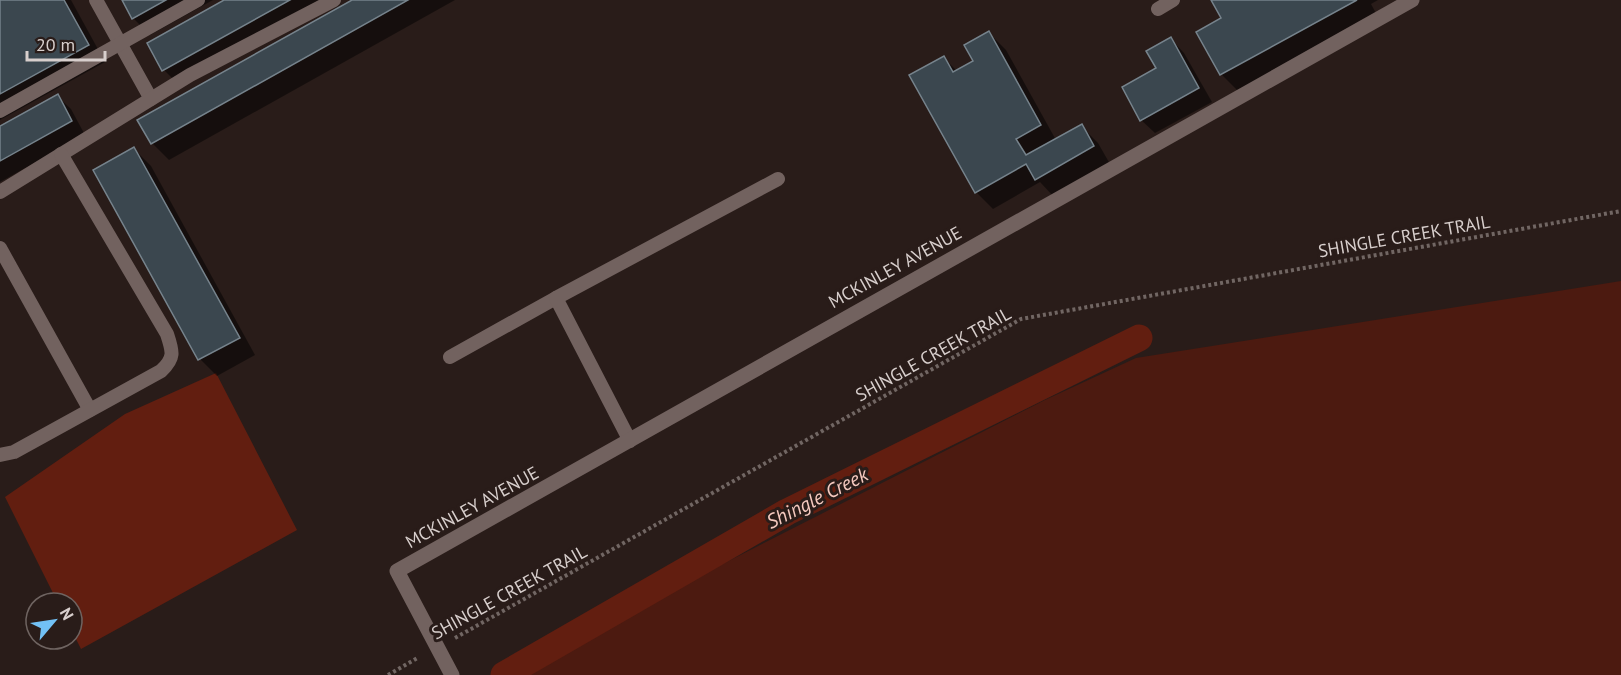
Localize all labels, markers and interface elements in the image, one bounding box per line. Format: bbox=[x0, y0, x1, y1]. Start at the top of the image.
scale bar bbox=[27, 24, 105, 62]
text: 20 m bbox=[36, 33, 75, 56]
street label: SHINGLE CREEK TRAIL bbox=[1316, 210, 1492, 262]
street label: MCKINLEY AVENUE bbox=[824, 221, 966, 313]
street label: SHINGLE CREEK TRAIL bbox=[851, 302, 1015, 406]
street label: MCKINLEY AVENUE bbox=[401, 461, 543, 553]
water label: Shingle Creek bbox=[762, 461, 873, 535]
street label: SHINGLE CREEK TRAIL bbox=[427, 540, 591, 644]
north arrow bbox=[24, 591, 84, 651]
text: N bbox=[56, 604, 78, 623]

